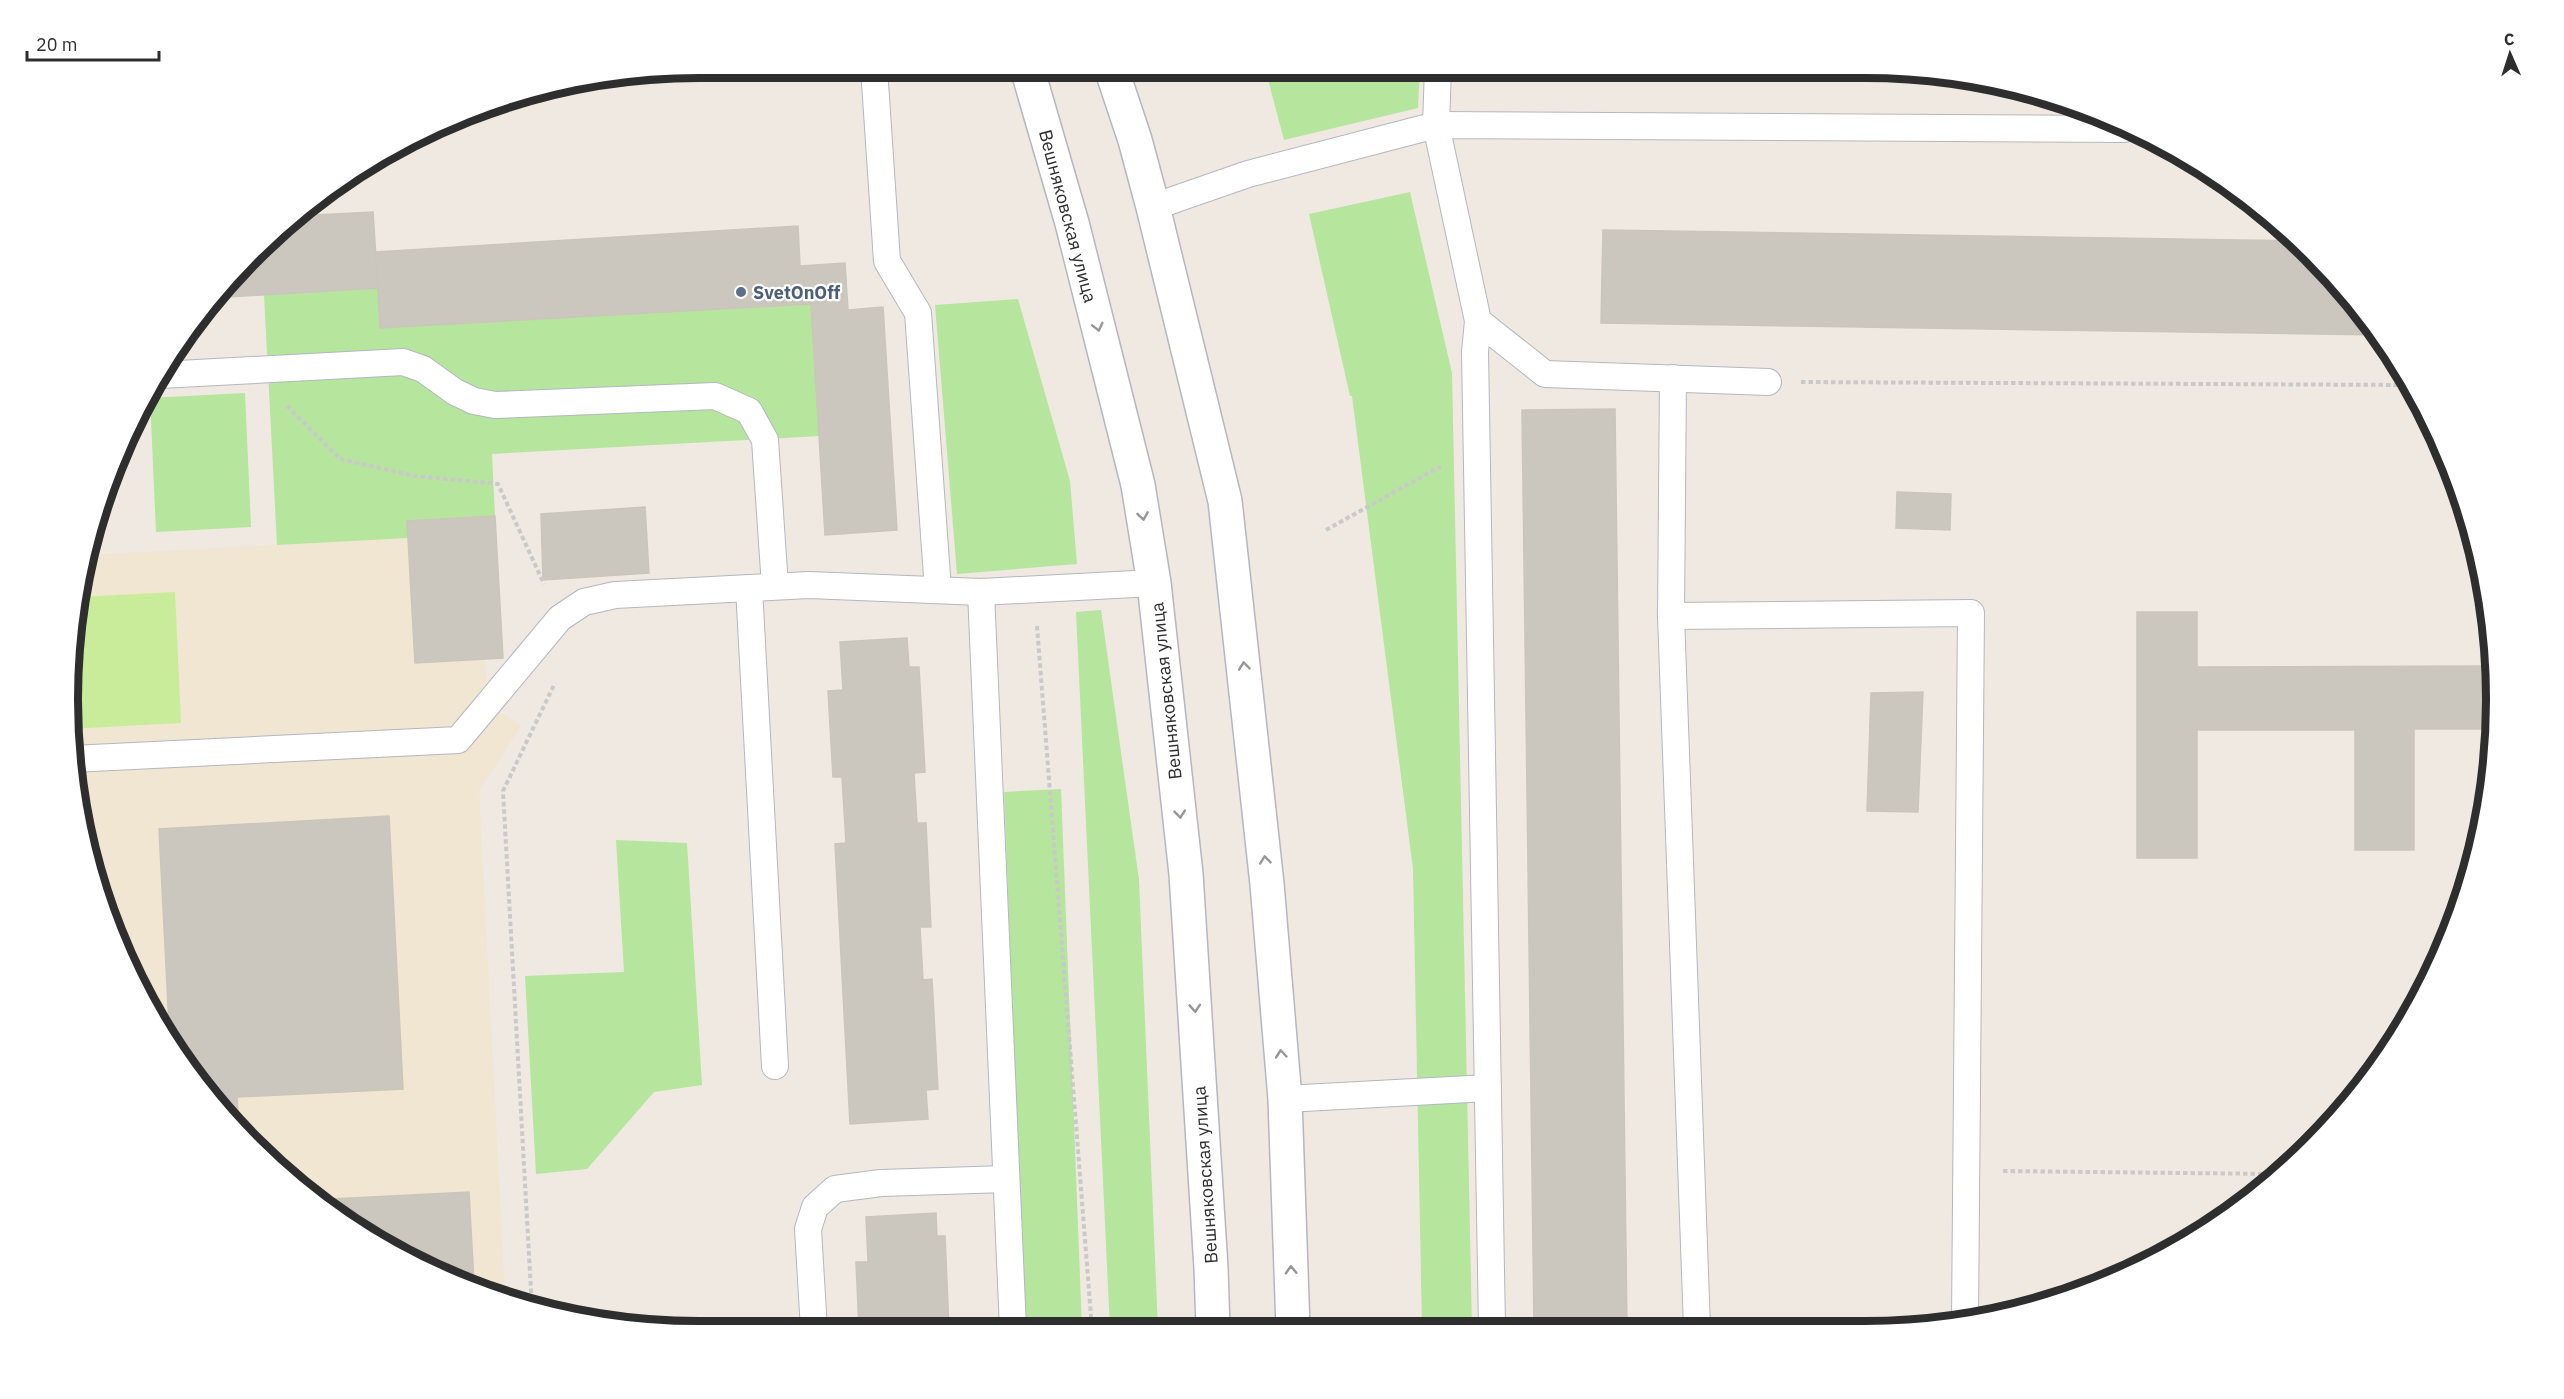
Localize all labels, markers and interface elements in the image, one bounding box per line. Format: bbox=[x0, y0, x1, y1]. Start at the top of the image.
scale bar bbox=[27, 24, 159, 62]
north arrow bbox=[2480, 24, 2540, 84]
text: С bbox=[2503, 29, 2515, 49]
text: 20 m bbox=[36, 33, 78, 56]
street label: Вешняковская улица bbox=[1034, 127, 1102, 305]
place label: SvetOnOff bbox=[753, 281, 841, 304]
marker: SvetOnOff bbox=[734, 285, 748, 299]
one-way arrow bbox=[1090, 322, 1103, 332]
one-way arrow bbox=[1136, 512, 1148, 521]
street label: Вешняковская улица bbox=[1145, 601, 1187, 781]
one-way arrow bbox=[1238, 661, 1250, 670]
one-way arrow bbox=[1173, 809, 1185, 819]
one-way arrow bbox=[1259, 855, 1272, 864]
one-way arrow bbox=[1188, 1004, 1201, 1013]
one-way arrow bbox=[1275, 1049, 1288, 1058]
street label: Вешняковская улица bbox=[1187, 1085, 1223, 1265]
one-way arrow bbox=[1284, 1265, 1297, 1274]

